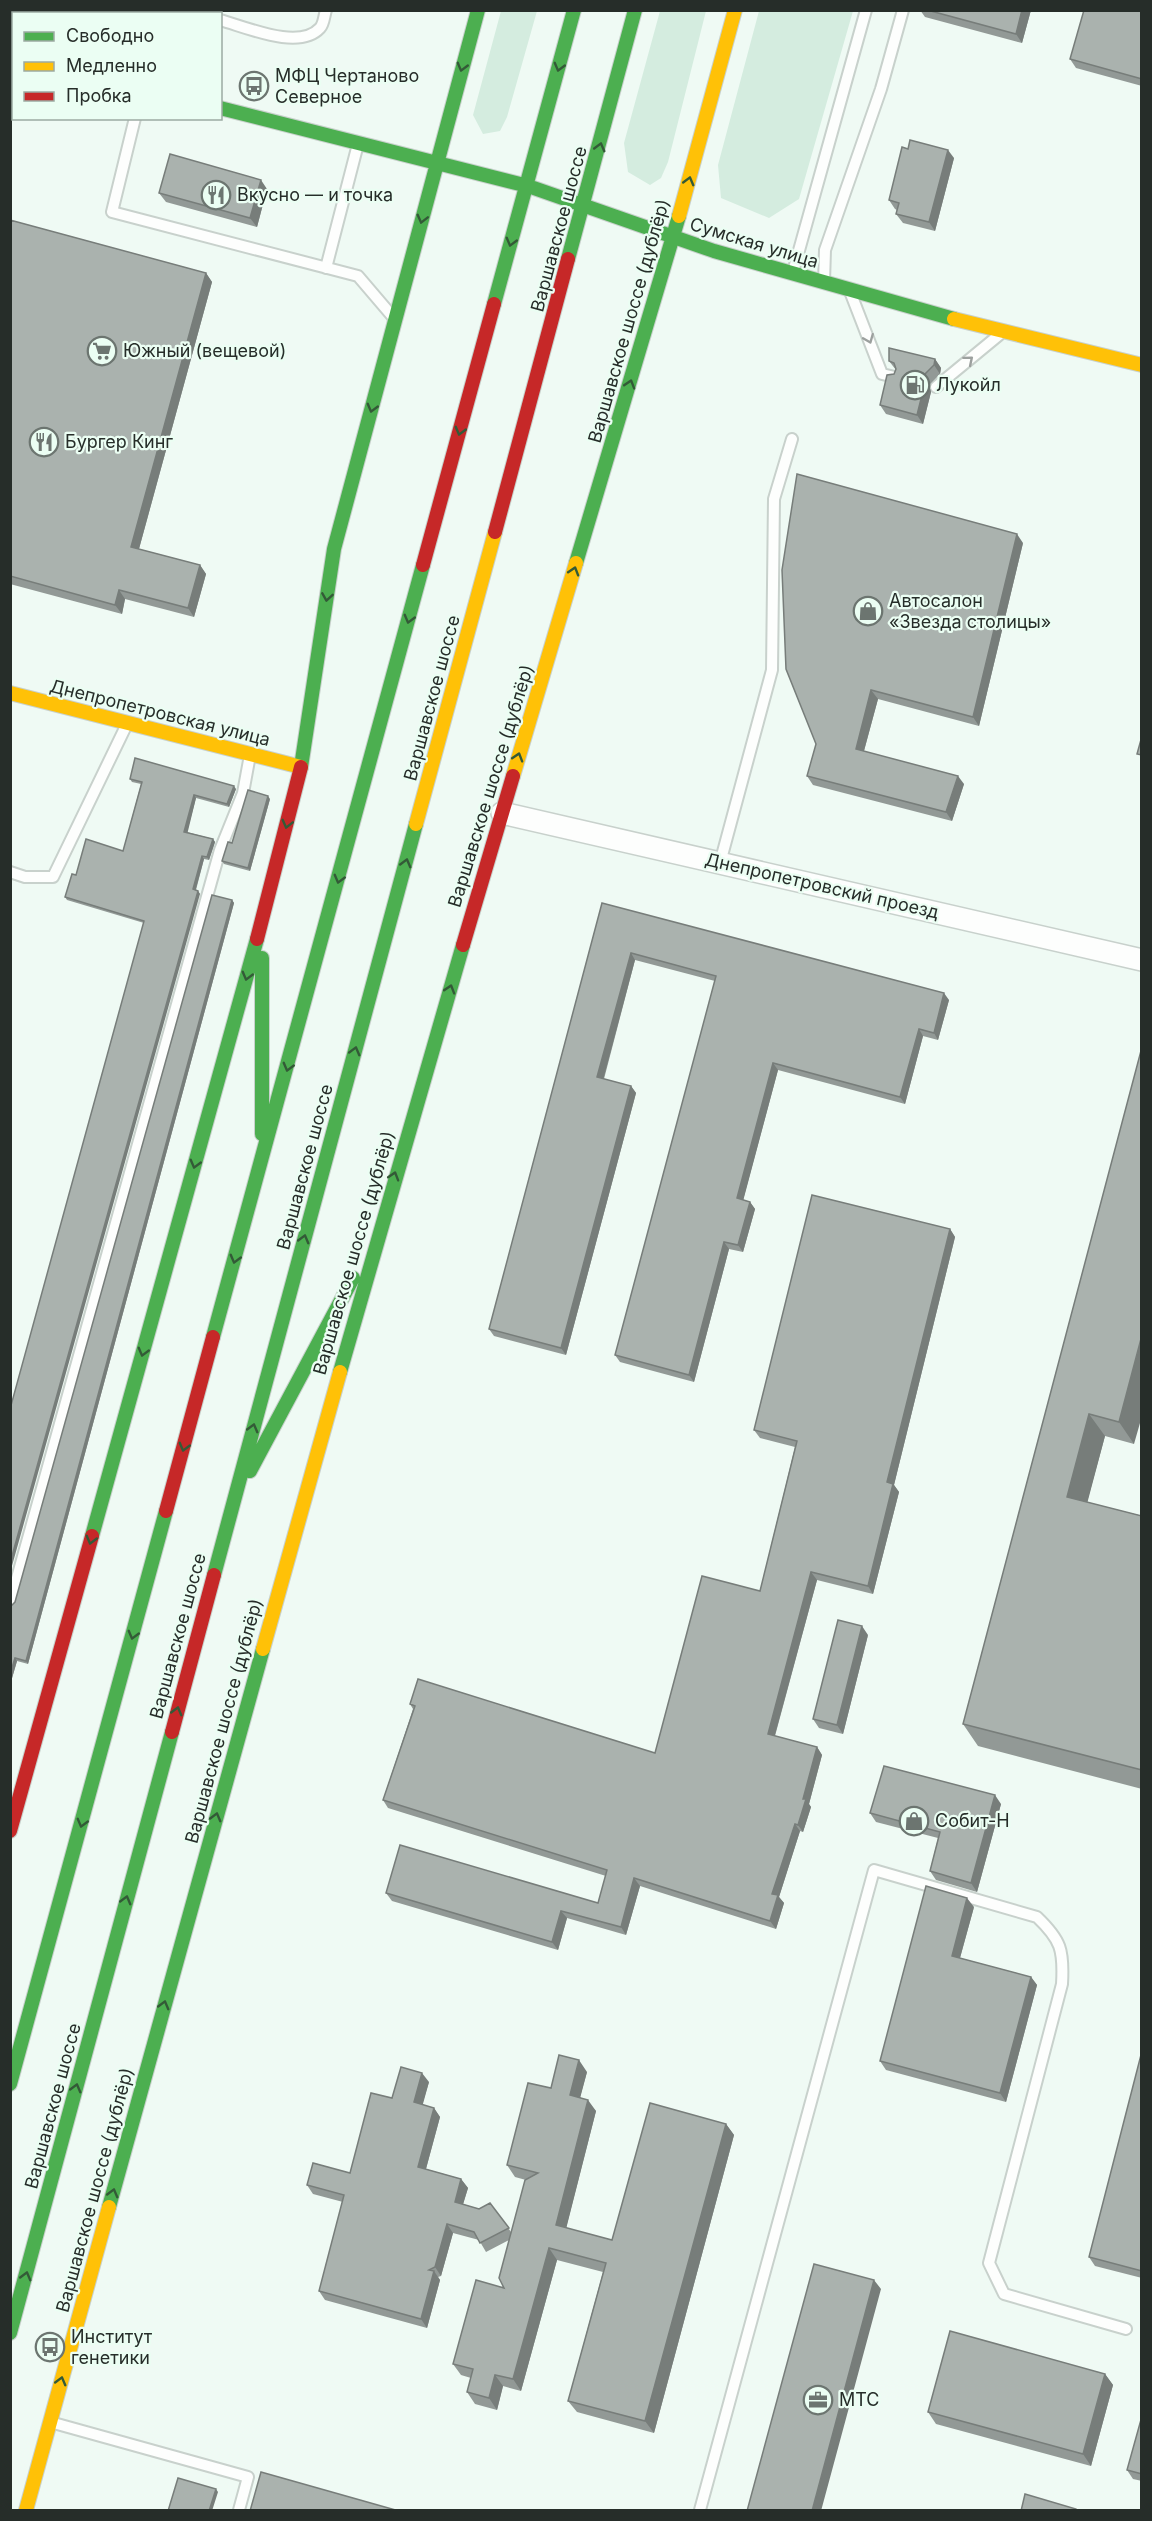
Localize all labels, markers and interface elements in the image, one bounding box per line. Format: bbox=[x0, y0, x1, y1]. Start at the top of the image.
legend bbox=[12, 12, 222, 120]
text: Свободно bbox=[66, 25, 154, 46]
text: Медленно bbox=[66, 55, 157, 76]
one-way arrow bbox=[457, 61, 469, 72]
one-way arrow bbox=[553, 62, 566, 72]
place label: МФЦ Чертаново Северное bbox=[275, 65, 419, 107]
bus stop icon: МФЦ Чертаново Северное bbox=[238, 70, 270, 102]
text: Пробка bbox=[66, 85, 132, 106]
one-way arrow bbox=[592, 142, 605, 152]
street label: Варшавское шоссе bbox=[526, 144, 591, 314]
one-way arrow bbox=[682, 176, 694, 187]
restaurant icon: Вкусно — и точка bbox=[200, 179, 232, 211]
place label: Вкусно — и точка bbox=[237, 184, 393, 205]
street label: Варшавское шоссе (дублёр) bbox=[584, 197, 673, 445]
street label: Сумская улица bbox=[687, 213, 821, 272]
one-way arrow bbox=[417, 214, 430, 224]
one-way arrow bbox=[506, 237, 519, 247]
one-way arrow bbox=[862, 333, 874, 344]
supermarket icon: Южный (вещевой) bbox=[86, 335, 118, 367]
place label: Южный (вещевой) bbox=[123, 340, 286, 361]
one-way arrow bbox=[962, 356, 973, 367]
fuel station icon: Лукойл bbox=[899, 369, 931, 401]
place label: Лукойл bbox=[936, 374, 1001, 395]
one-way arrow bbox=[623, 379, 635, 390]
one-way arrow bbox=[367, 403, 380, 413]
one-way arrow bbox=[455, 425, 468, 435]
restaurant icon: Бургер Кинг bbox=[28, 426, 60, 458]
place label: Бургер Кинг bbox=[65, 431, 173, 452]
one-way arrow bbox=[567, 566, 579, 576]
place label: Автосалон «Звезда столицы» bbox=[889, 590, 1051, 632]
one-way arrow bbox=[322, 593, 334, 602]
shop icon: Автосалон «Звезда столицы» bbox=[852, 595, 884, 627]
street label: Варшавское шоссе bbox=[399, 613, 464, 783]
one-way arrow bbox=[404, 614, 417, 624]
street label: Варшавское шоссе (дублёр) bbox=[444, 662, 537, 910]
street label: Днепропетровская улица bbox=[48, 675, 272, 750]
one-way arrow bbox=[511, 752, 523, 763]
one-way arrow bbox=[281, 819, 294, 829]
street label: Днепропетровский проезд bbox=[703, 848, 941, 923]
one-way arrow bbox=[399, 858, 411, 869]
one-way arrow bbox=[334, 873, 346, 884]
one-way arrow bbox=[241, 971, 254, 981]
one-way arrow bbox=[443, 984, 455, 995]
one-way arrow bbox=[348, 1046, 360, 1057]
one-way arrow bbox=[282, 1062, 295, 1072]
street label: Варшавское шоссе bbox=[272, 1082, 337, 1252]
street label: Варшавское шоссе (дублёр) bbox=[309, 1129, 398, 1377]
one-way arrow bbox=[190, 1159, 202, 1169]
one-way arrow bbox=[387, 1171, 399, 1181]
one-way arrow bbox=[297, 1235, 309, 1245]
one-way arrow bbox=[230, 1253, 243, 1263]
one-way arrow bbox=[138, 1347, 150, 1357]
one-way arrow bbox=[245, 1423, 258, 1433]
one-way arrow bbox=[179, 1441, 191, 1452]
one-way arrow bbox=[86, 1534, 98, 1545]
street label: Варшавское шоссе bbox=[145, 1551, 210, 1721]
street label: Варшавское шоссе (дублёр) bbox=[181, 1596, 266, 1846]
one-way arrow bbox=[128, 1629, 140, 1640]
one-way arrow bbox=[169, 1706, 182, 1716]
shop icon: Собит-Н bbox=[898, 1805, 930, 1837]
place label: Собит-Н bbox=[935, 1810, 1010, 1831]
one-way arrow bbox=[209, 1812, 221, 1823]
one-way arrow bbox=[76, 1818, 89, 1828]
one-way arrow bbox=[119, 1895, 132, 1905]
one-way arrow bbox=[157, 2000, 169, 2011]
street label: Варшавское шоссе bbox=[20, 2021, 85, 2191]
street label: Варшавское шоссе (дублёр) bbox=[52, 2065, 137, 2315]
one-way arrow bbox=[69, 2083, 81, 2094]
one-way arrow bbox=[105, 2188, 118, 2198]
one-way arrow bbox=[18, 2271, 31, 2281]
place label: Институт генетики bbox=[71, 2326, 153, 2368]
bus stop icon: Институт генетики bbox=[34, 2331, 66, 2363]
one-way arrow bbox=[54, 2376, 66, 2387]
office icon: МТС bbox=[802, 2384, 834, 2416]
place label: МТС bbox=[839, 2389, 880, 2410]

